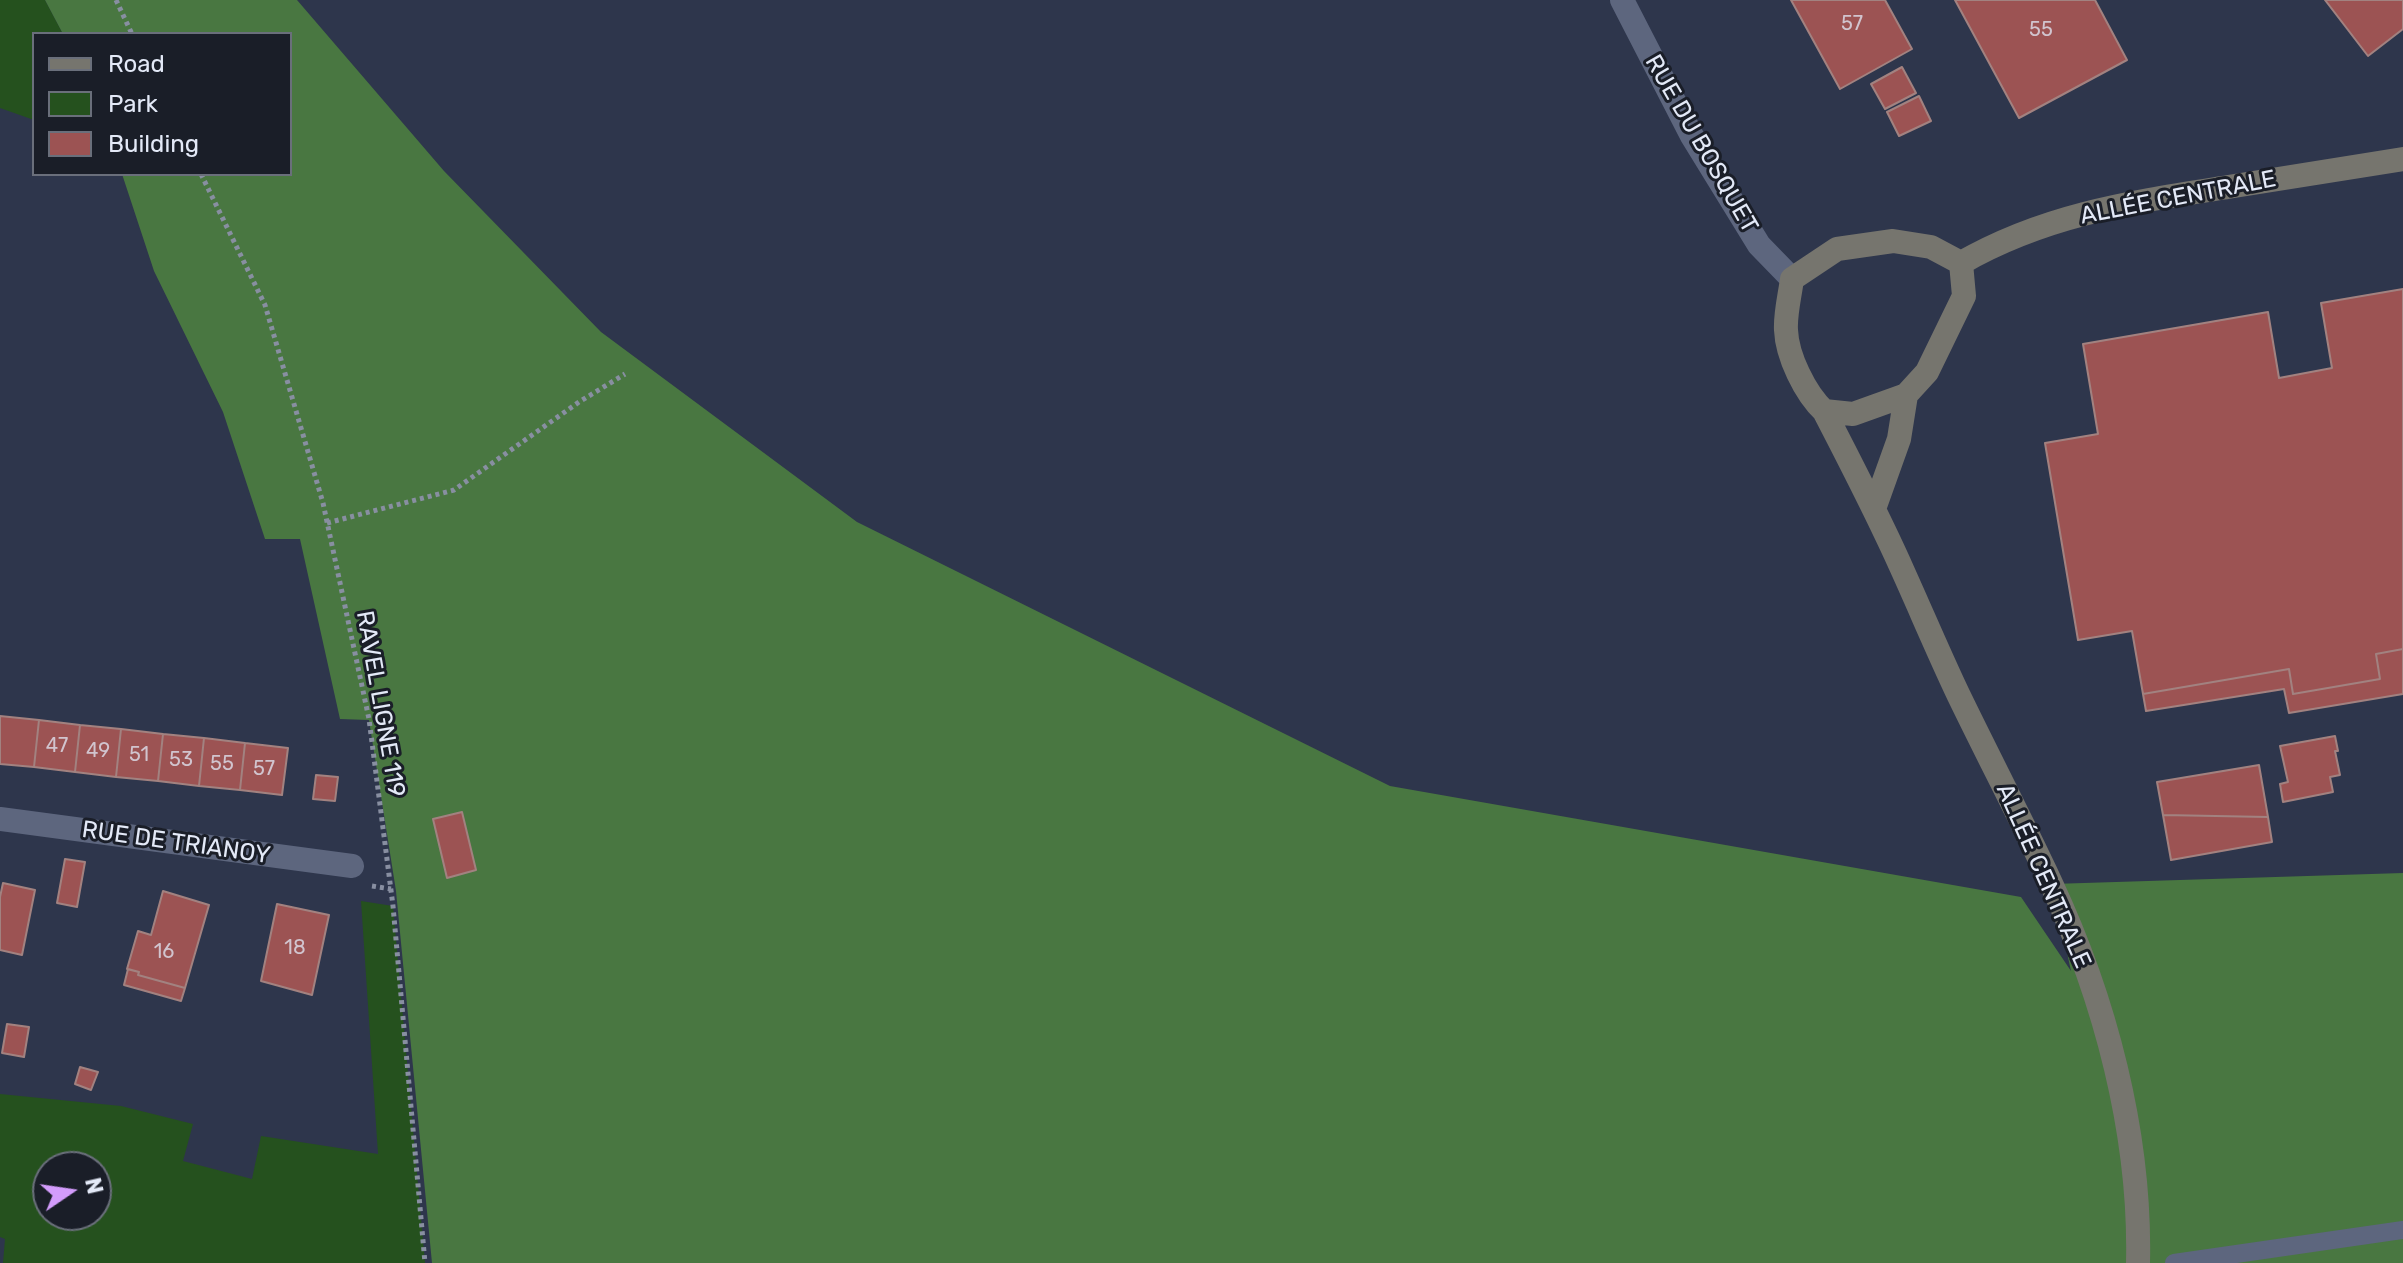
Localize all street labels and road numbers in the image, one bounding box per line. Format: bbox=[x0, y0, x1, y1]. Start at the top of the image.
street label: RUE DU BOSQUET bbox=[1638, 50, 1764, 238]
street label: ALLÉE CENTRALE bbox=[2078, 165, 2278, 231]
street label: RAVEL LIGNE 119 bbox=[349, 609, 411, 799]
street label: ALLÉE CENTRALE bbox=[1989, 779, 2097, 973]
street label: RUE DE TRIANOY bbox=[80, 816, 272, 870]

